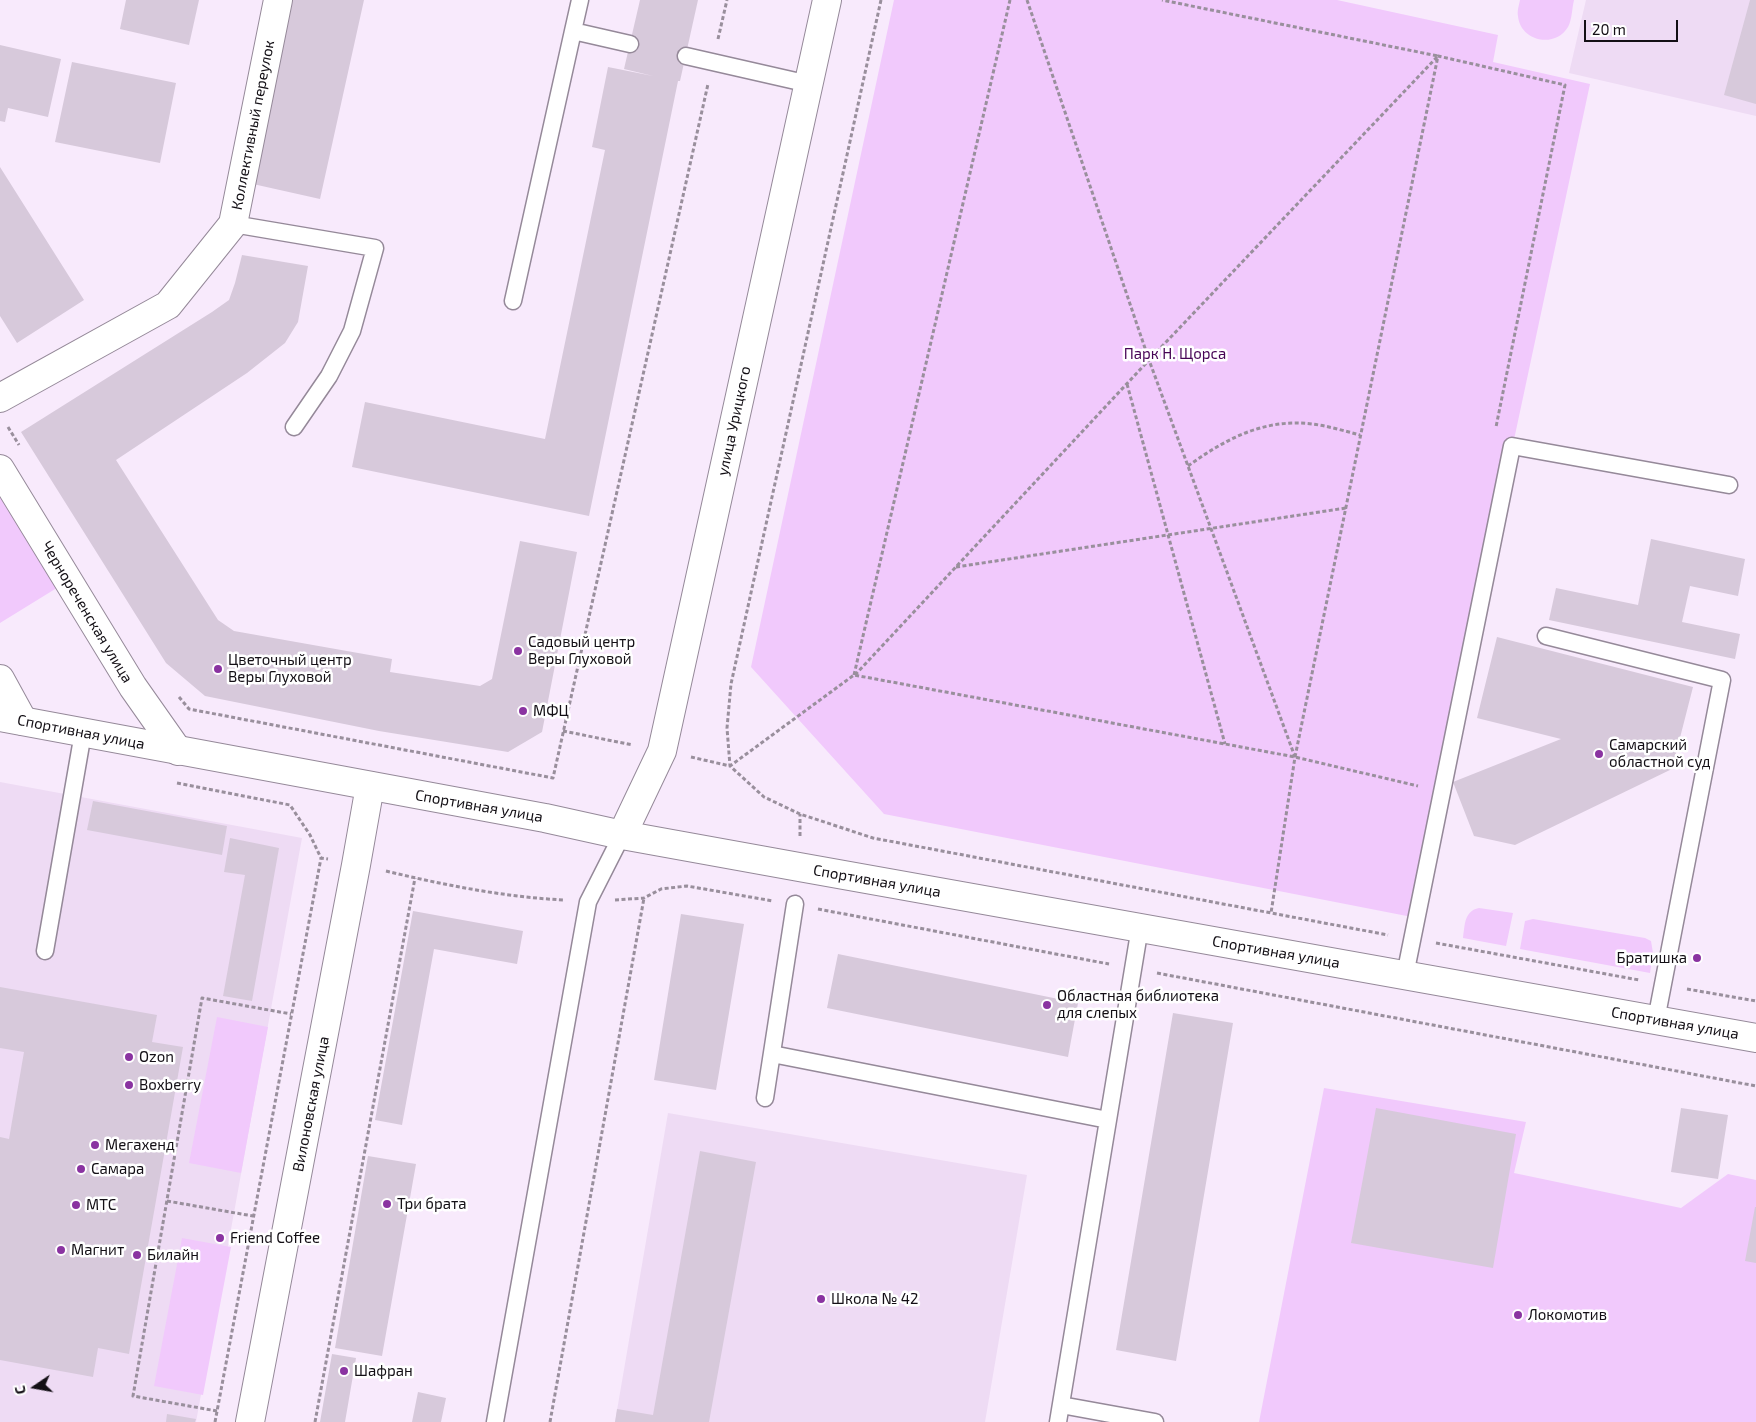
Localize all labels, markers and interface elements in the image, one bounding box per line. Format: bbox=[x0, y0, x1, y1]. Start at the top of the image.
scale bar bbox=[1586, 10, 1680, 42]
text: 20 m bbox=[1592, 20, 1626, 38]
street label: Коллективный переулок bbox=[228, 39, 278, 211]
park label: Парк Н. Щорса bbox=[1124, 345, 1226, 363]
street label: улица Урицкого bbox=[714, 365, 754, 477]
street label: Чернореченская улица bbox=[38, 538, 136, 686]
place label: Садовый центр Веры Глуховой bbox=[528, 633, 635, 668]
marker: Садовый центр Веры Глуховой bbox=[512, 645, 524, 657]
place label: Цветочный центр Веры Глуховой bbox=[228, 651, 352, 686]
marker: Цветочный центр Веры Глуховой bbox=[212, 663, 224, 675]
place label: МФЦ bbox=[533, 702, 569, 720]
marker: МФЦ bbox=[517, 705, 529, 717]
street label: Спортивная улица bbox=[16, 711, 146, 753]
place label: Самарский областной суд bbox=[1609, 736, 1711, 771]
marker: Самарский областной суд bbox=[1593, 748, 1605, 760]
street label: Спортивная улица bbox=[414, 786, 544, 826]
street label: Спортивная улица bbox=[812, 861, 942, 901]
street label: Спортивная улица bbox=[1211, 932, 1341, 972]
place label: Братишка bbox=[1616, 949, 1687, 967]
marker: Братишка bbox=[1691, 952, 1703, 964]
place label: Областная библиотека для слепых bbox=[1057, 987, 1219, 1022]
marker: Областная библиотека для слепых bbox=[1041, 999, 1053, 1011]
street label: Спортивная улица bbox=[1610, 1003, 1740, 1043]
street label: Вилоновская улица bbox=[289, 1035, 333, 1173]
place label: Ozon bbox=[139, 1048, 174, 1066]
marker: Ozon bbox=[123, 1051, 135, 1063]
place label: Boxberry bbox=[139, 1076, 201, 1094]
marker: Boxberry bbox=[123, 1079, 135, 1091]
place label: Мегахенд bbox=[105, 1136, 175, 1154]
marker: Мегахенд bbox=[89, 1139, 101, 1151]
place label: Самара bbox=[91, 1160, 144, 1178]
marker: Самара bbox=[75, 1163, 87, 1175]
place label: Три брата bbox=[397, 1195, 467, 1213]
place label: МТС bbox=[86, 1196, 116, 1214]
marker: Три брата bbox=[381, 1198, 393, 1210]
marker: МТС bbox=[70, 1199, 82, 1211]
place label: Friend Coffee bbox=[230, 1229, 320, 1247]
marker: Friend Coffee bbox=[214, 1232, 226, 1244]
place label: Магнит bbox=[71, 1241, 124, 1259]
marker: Магнит bbox=[55, 1244, 67, 1256]
place label: Билайн bbox=[147, 1246, 199, 1264]
marker: Билайн bbox=[131, 1249, 143, 1261]
place label: Школа № 42 bbox=[831, 1290, 918, 1308]
marker: Школа № 42 bbox=[815, 1293, 827, 1305]
place label: Локомотив bbox=[1528, 1306, 1607, 1324]
marker: Локомотив bbox=[1512, 1309, 1524, 1321]
north arrow bbox=[10, 1362, 60, 1412]
place label: Шафран bbox=[354, 1362, 413, 1380]
marker: Шафран bbox=[338, 1365, 350, 1377]
text: С bbox=[11, 1384, 29, 1396]

